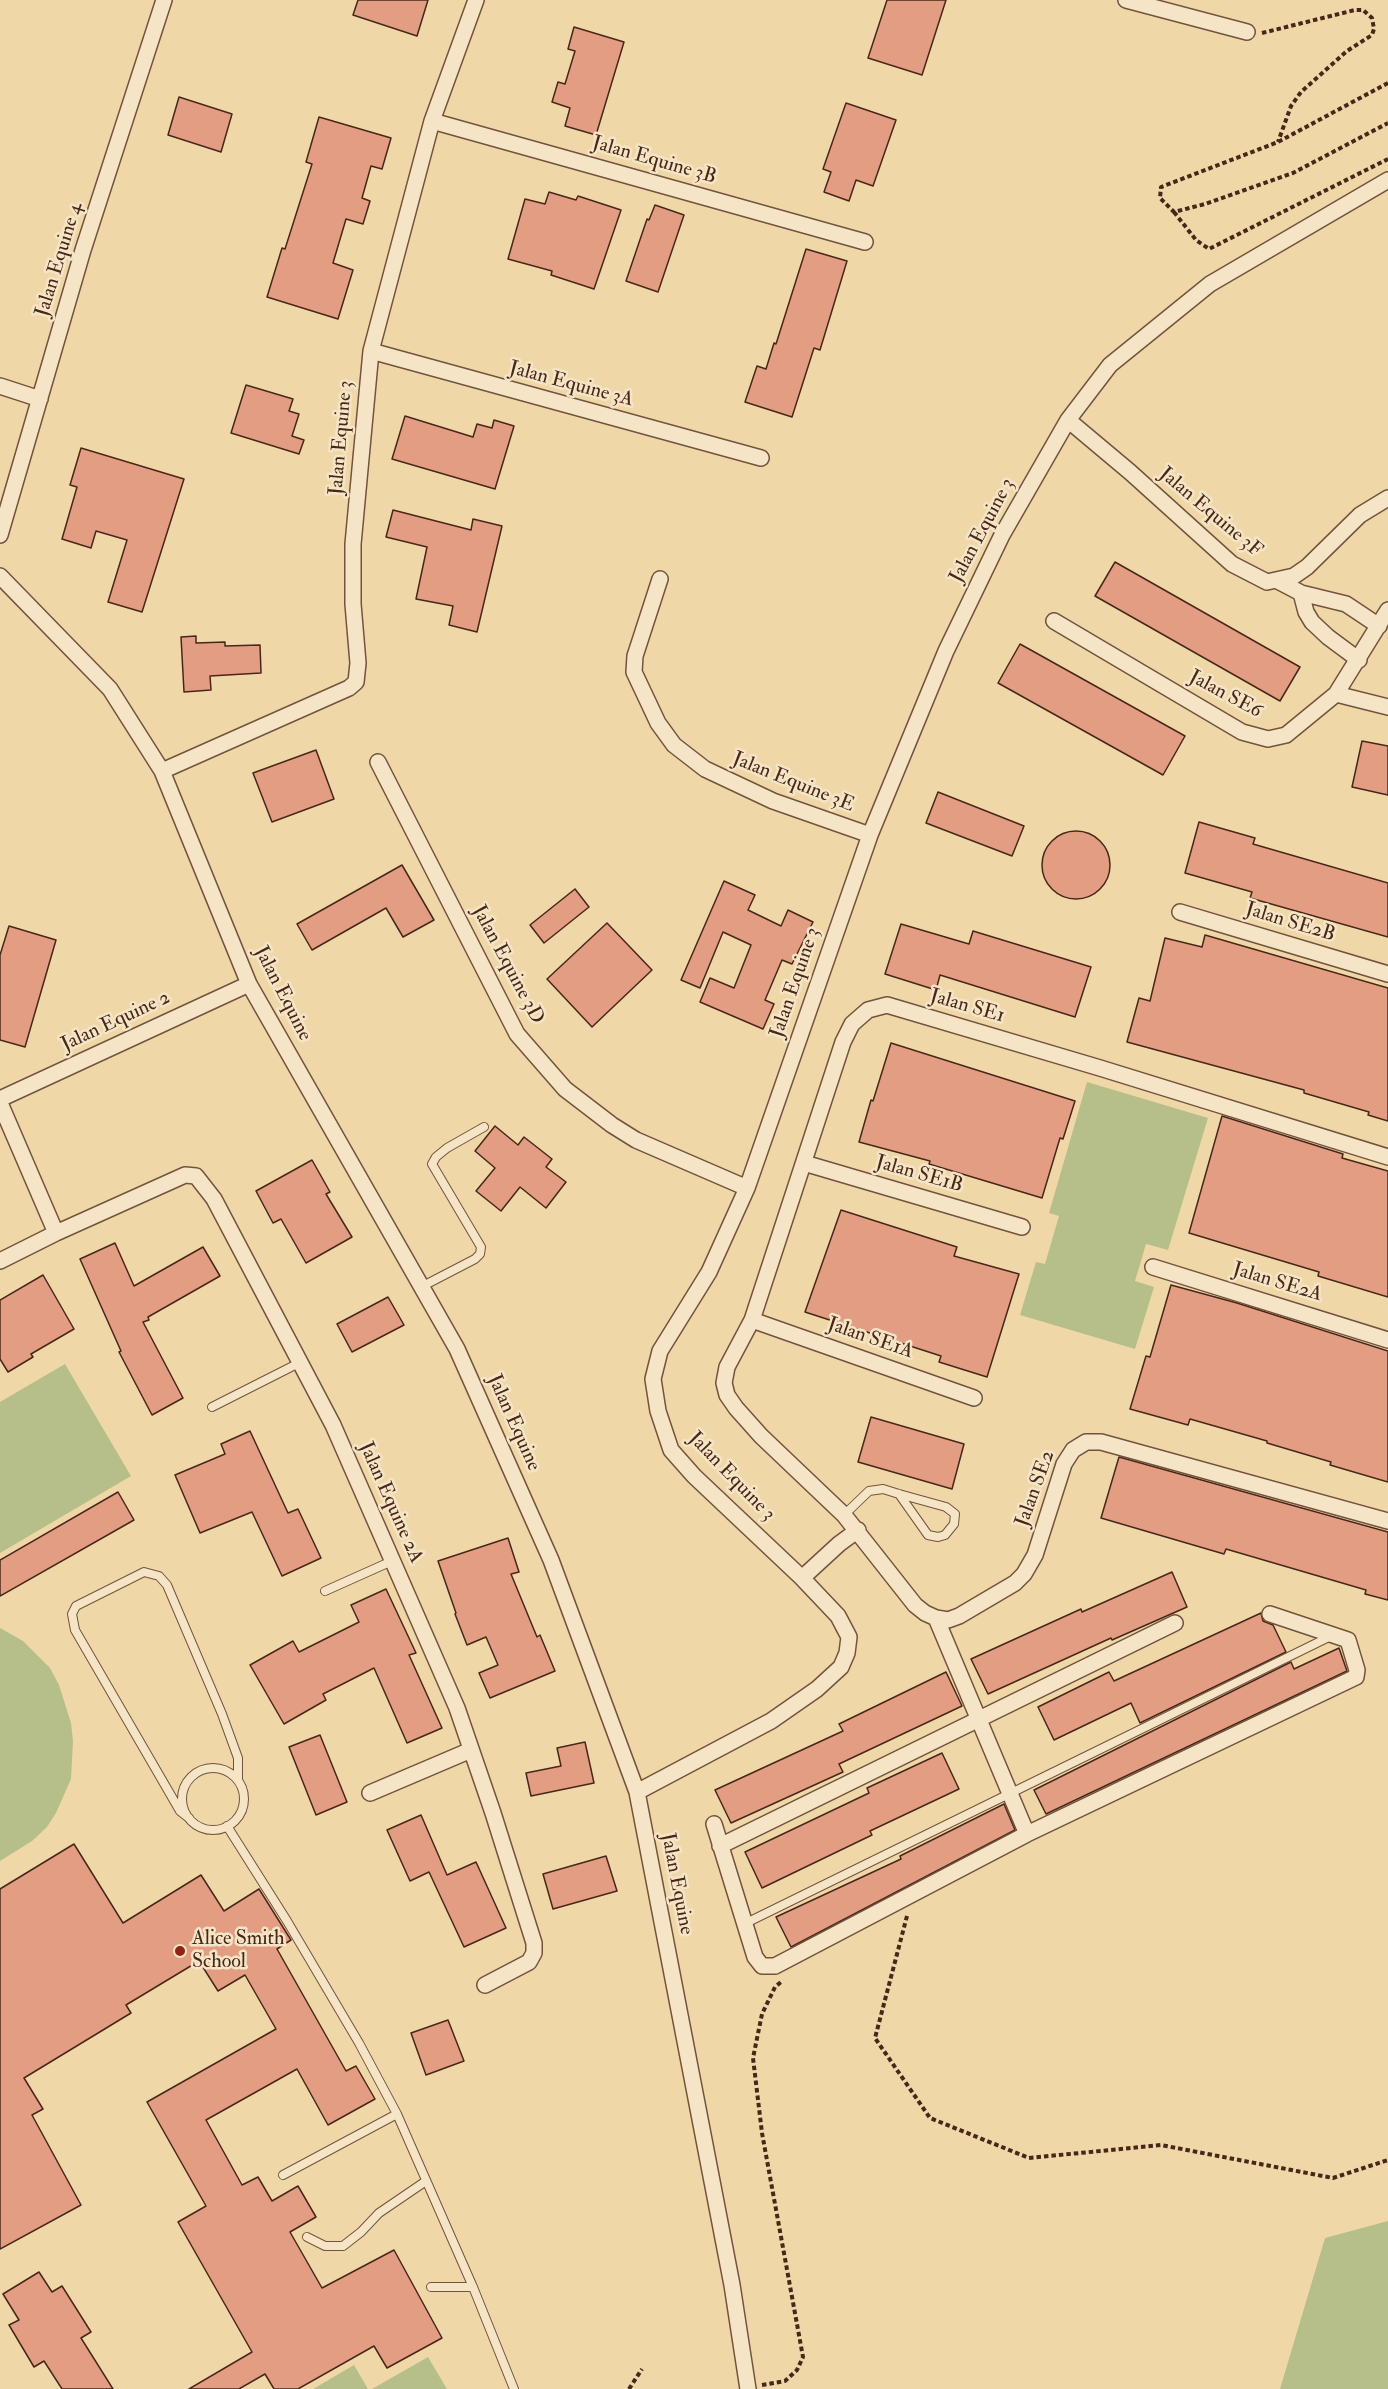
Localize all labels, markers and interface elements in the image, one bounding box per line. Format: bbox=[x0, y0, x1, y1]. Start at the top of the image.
street label: Jalan Equine 3B bbox=[589, 132, 719, 190]
street label: Jalan Equine 4 bbox=[31, 200, 89, 320]
street label: Jalan Equine 3A bbox=[506, 357, 636, 413]
street label: Jalan Equine 3 bbox=[325, 380, 359, 496]
street label: Jalan Equine 3F bbox=[1153, 463, 1267, 563]
street label: Jalan Equine 3 bbox=[945, 475, 1021, 587]
street label: Jalan SE6 bbox=[1184, 666, 1266, 724]
street label: Jalan Equine 3E bbox=[729, 748, 857, 818]
street label: Jalan SE2B bbox=[1242, 898, 1338, 948]
street label: Jalan Equine 3D bbox=[466, 901, 548, 1029]
street label: Jalan Equine 3 bbox=[766, 925, 826, 1041]
street label: Jalan Equine bbox=[248, 943, 316, 1045]
street label: Jalan SE1 bbox=[927, 985, 1007, 1029]
street label: Jalan Equine 2 bbox=[58, 986, 174, 1058]
street label: Jalan SE1B bbox=[873, 1151, 965, 1199]
street label: Jalan SE2A bbox=[1229, 1258, 1325, 1308]
street label: Jalan SE1A bbox=[824, 1313, 916, 1365]
street label: Jalan Equine bbox=[481, 1371, 545, 1475]
street label: Jalan Equine 3 bbox=[682, 1427, 780, 1527]
street label: Jalan Equine 2A bbox=[353, 1439, 427, 1567]
street label: Jalan SE2 bbox=[1011, 1448, 1061, 1530]
street label: Jalan Equine bbox=[654, 1831, 698, 1937]
place label: Alice Smith School bbox=[192, 1928, 284, 1975]
marker: Alice Smith School bbox=[173, 1944, 187, 1958]

